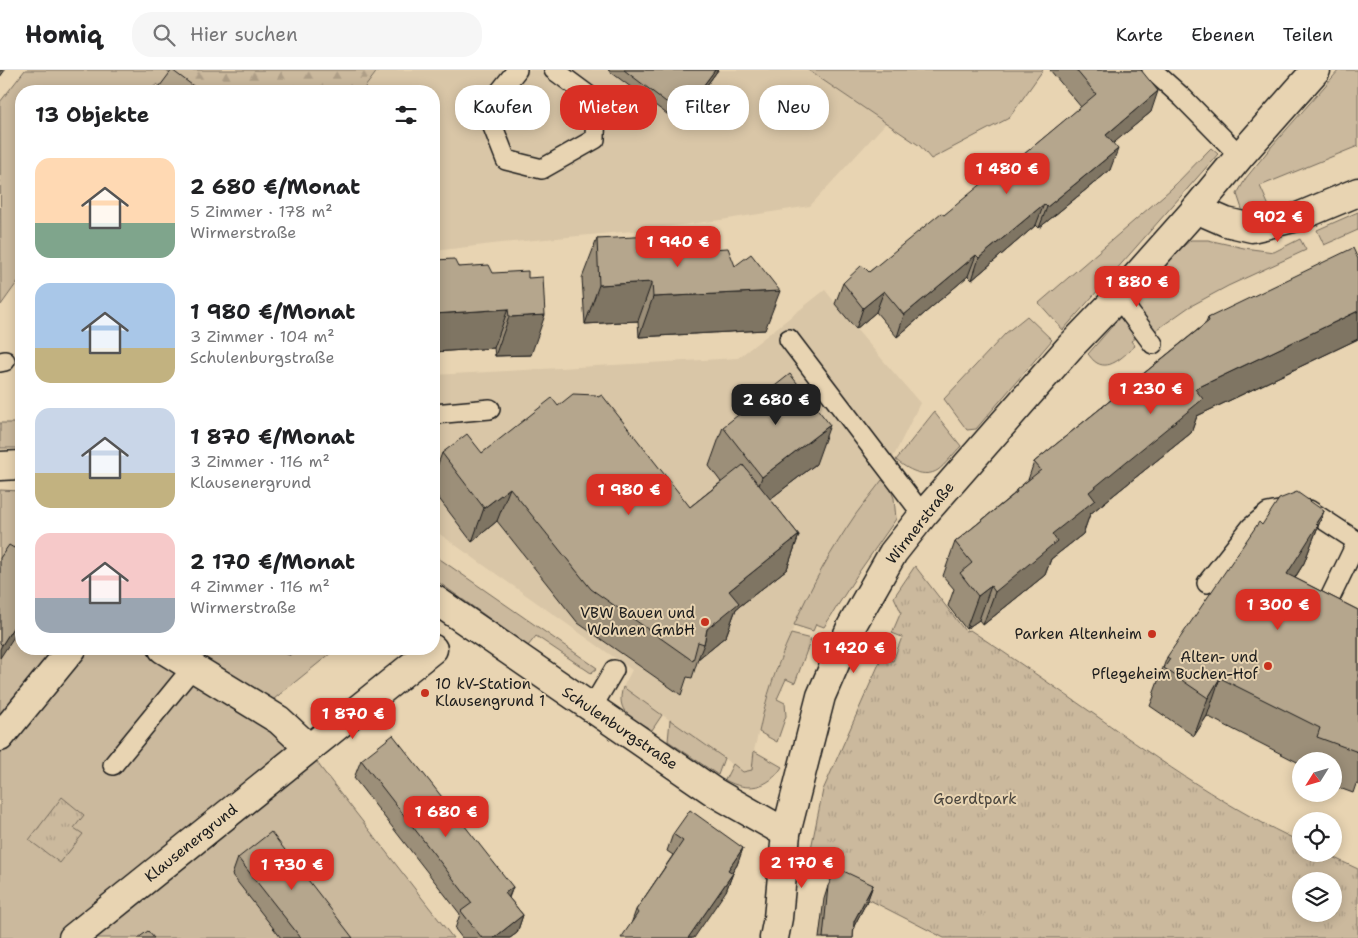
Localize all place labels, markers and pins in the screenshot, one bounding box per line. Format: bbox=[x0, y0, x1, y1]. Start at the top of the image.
pin: 1 480 € bbox=[961, 152, 1053, 195]
pin: 902 € bbox=[1243, 200, 1313, 243]
pin: 1 940 € bbox=[632, 226, 724, 268]
pin: 1 880 € bbox=[1091, 266, 1183, 308]
pin: 1 230 € bbox=[1105, 372, 1197, 415]
pin: 2 680 € bbox=[730, 384, 822, 426]
pin: 1 980 € bbox=[583, 474, 675, 516]
pin: 1 300 € bbox=[1232, 588, 1324, 631]
place label: VBW Bauen und Wohnen GmbH bbox=[580, 603, 695, 640]
marker: VBW Bauen und Wohnen GmbH bbox=[699, 616, 711, 628]
place label: Parken Altenheim bbox=[1014, 624, 1142, 644]
marker: Parken Altenheim bbox=[1146, 628, 1158, 640]
pin: 1 420 € bbox=[808, 632, 900, 674]
place label: Alten- und Pflegeheim Buchen-Hof bbox=[1092, 647, 1259, 684]
marker: Alten- und Pflegeheim Buchen-Hof bbox=[1262, 660, 1274, 672]
place label: 10 kV-Station Klausengrund 1 bbox=[435, 674, 545, 711]
marker: 10 kV-Station Klausengrund 1 bbox=[419, 687, 431, 699]
pin: 1 870 € bbox=[307, 698, 399, 740]
pin: 1 680 € bbox=[400, 796, 492, 838]
pin: 2 170 € bbox=[756, 846, 848, 889]
pin: 1 730 € bbox=[246, 848, 338, 891]

